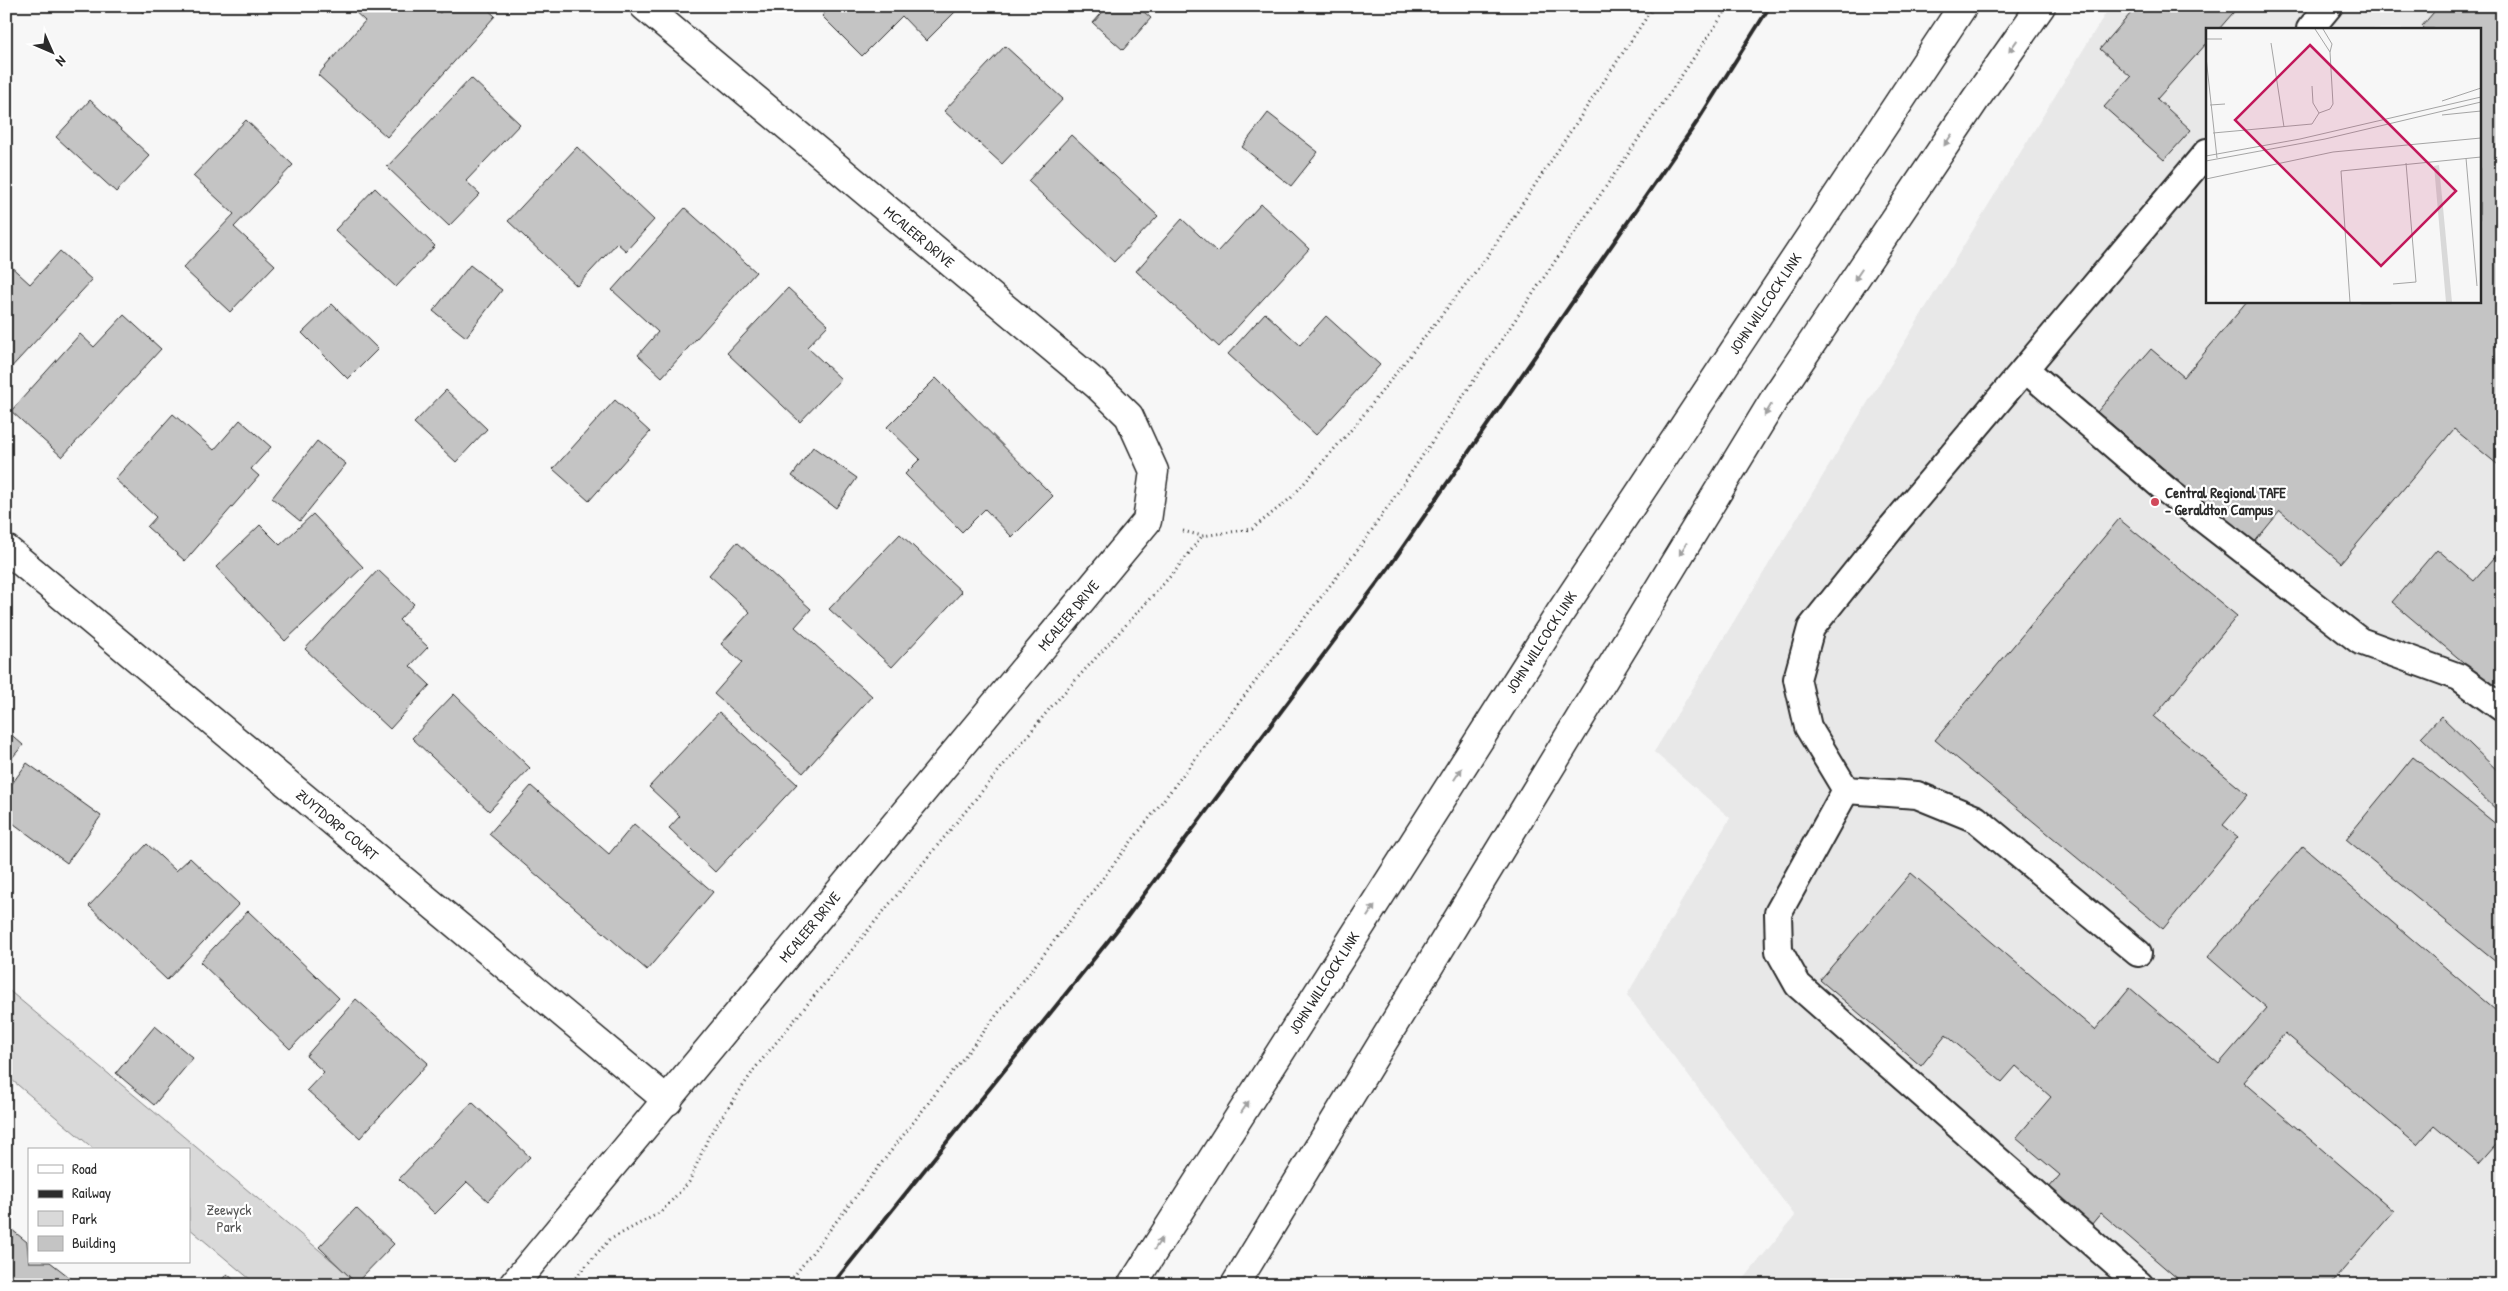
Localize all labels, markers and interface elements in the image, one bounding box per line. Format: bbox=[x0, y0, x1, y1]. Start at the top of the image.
north arrow bbox=[28, 28, 78, 78]
inset map bbox=[2206, 28, 2480, 302]
one-way arrow bbox=[2008, 39, 2018, 53]
text: N bbox=[52, 52, 71, 71]
one-way arrow bbox=[1943, 133, 1953, 147]
street label: MCALEER DRIVE bbox=[880, 201, 959, 273]
street label: JOHN WILLCOCK LINK bbox=[1724, 249, 1806, 358]
one-way arrow bbox=[1853, 268, 1863, 282]
one-way arrow bbox=[1763, 404, 1773, 417]
place label: Central Regional TAFE - Geraldton Campus bbox=[2165, 482, 2286, 521]
marker: Central Regional TAFE - Geraldton Campus bbox=[2149, 496, 2161, 508]
one-way arrow bbox=[1679, 543, 1688, 556]
street label: MCALEER DRIVE bbox=[1033, 575, 1104, 655]
street label: JOHN WILLCOCK LINK bbox=[1501, 587, 1582, 697]
one-way arrow bbox=[1453, 767, 1463, 780]
street label: ZUYTDORP COURT bbox=[292, 784, 384, 866]
street label: MCALEER DRIVE bbox=[774, 887, 845, 967]
one-way arrow bbox=[1366, 904, 1375, 917]
street label: JOHN WILLCOCK LINK bbox=[1283, 927, 1364, 1038]
one-way arrow bbox=[1241, 1100, 1250, 1113]
legend bbox=[28, 1148, 190, 1264]
text: Road bbox=[72, 1158, 97, 1179]
text: Railway bbox=[72, 1182, 111, 1203]
park label: Zeewyck Park bbox=[207, 1199, 251, 1237]
text: Park bbox=[72, 1208, 97, 1229]
text: Building bbox=[72, 1232, 116, 1253]
one-way arrow bbox=[1153, 1237, 1163, 1250]

